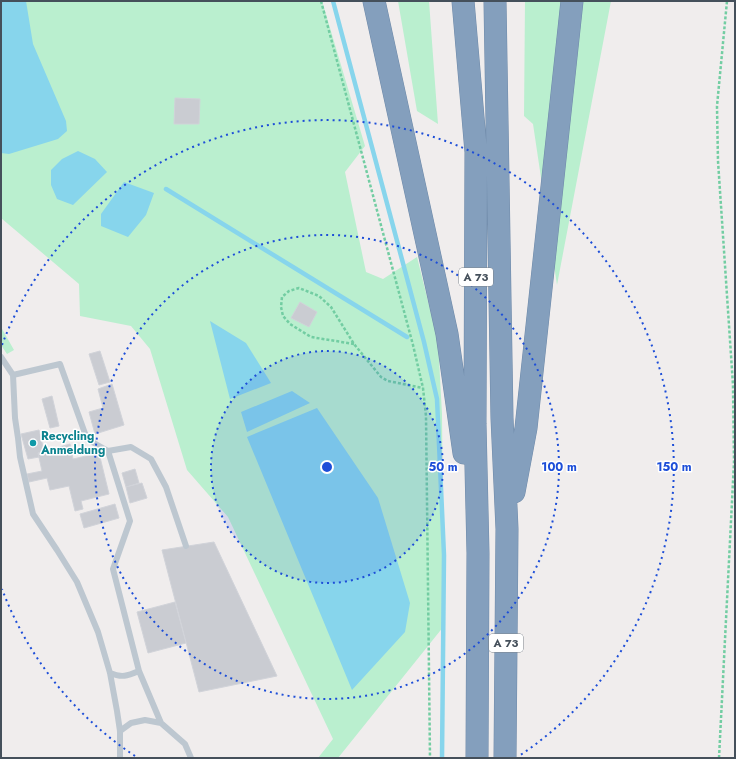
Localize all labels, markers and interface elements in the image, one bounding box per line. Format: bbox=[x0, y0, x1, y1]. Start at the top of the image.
road number: A 73 bbox=[459, 268, 493, 286]
place label: Recycling Anmeldung bbox=[40, 427, 105, 459]
marker: Recycling Anmeldung bbox=[28, 438, 38, 448]
text: 50 m bbox=[428, 458, 458, 476]
text: 100 m bbox=[541, 458, 577, 476]
text: 150 m bbox=[656, 458, 692, 476]
centre of rings bbox=[320, 460, 334, 474]
road number: A 73 bbox=[489, 634, 523, 652]

